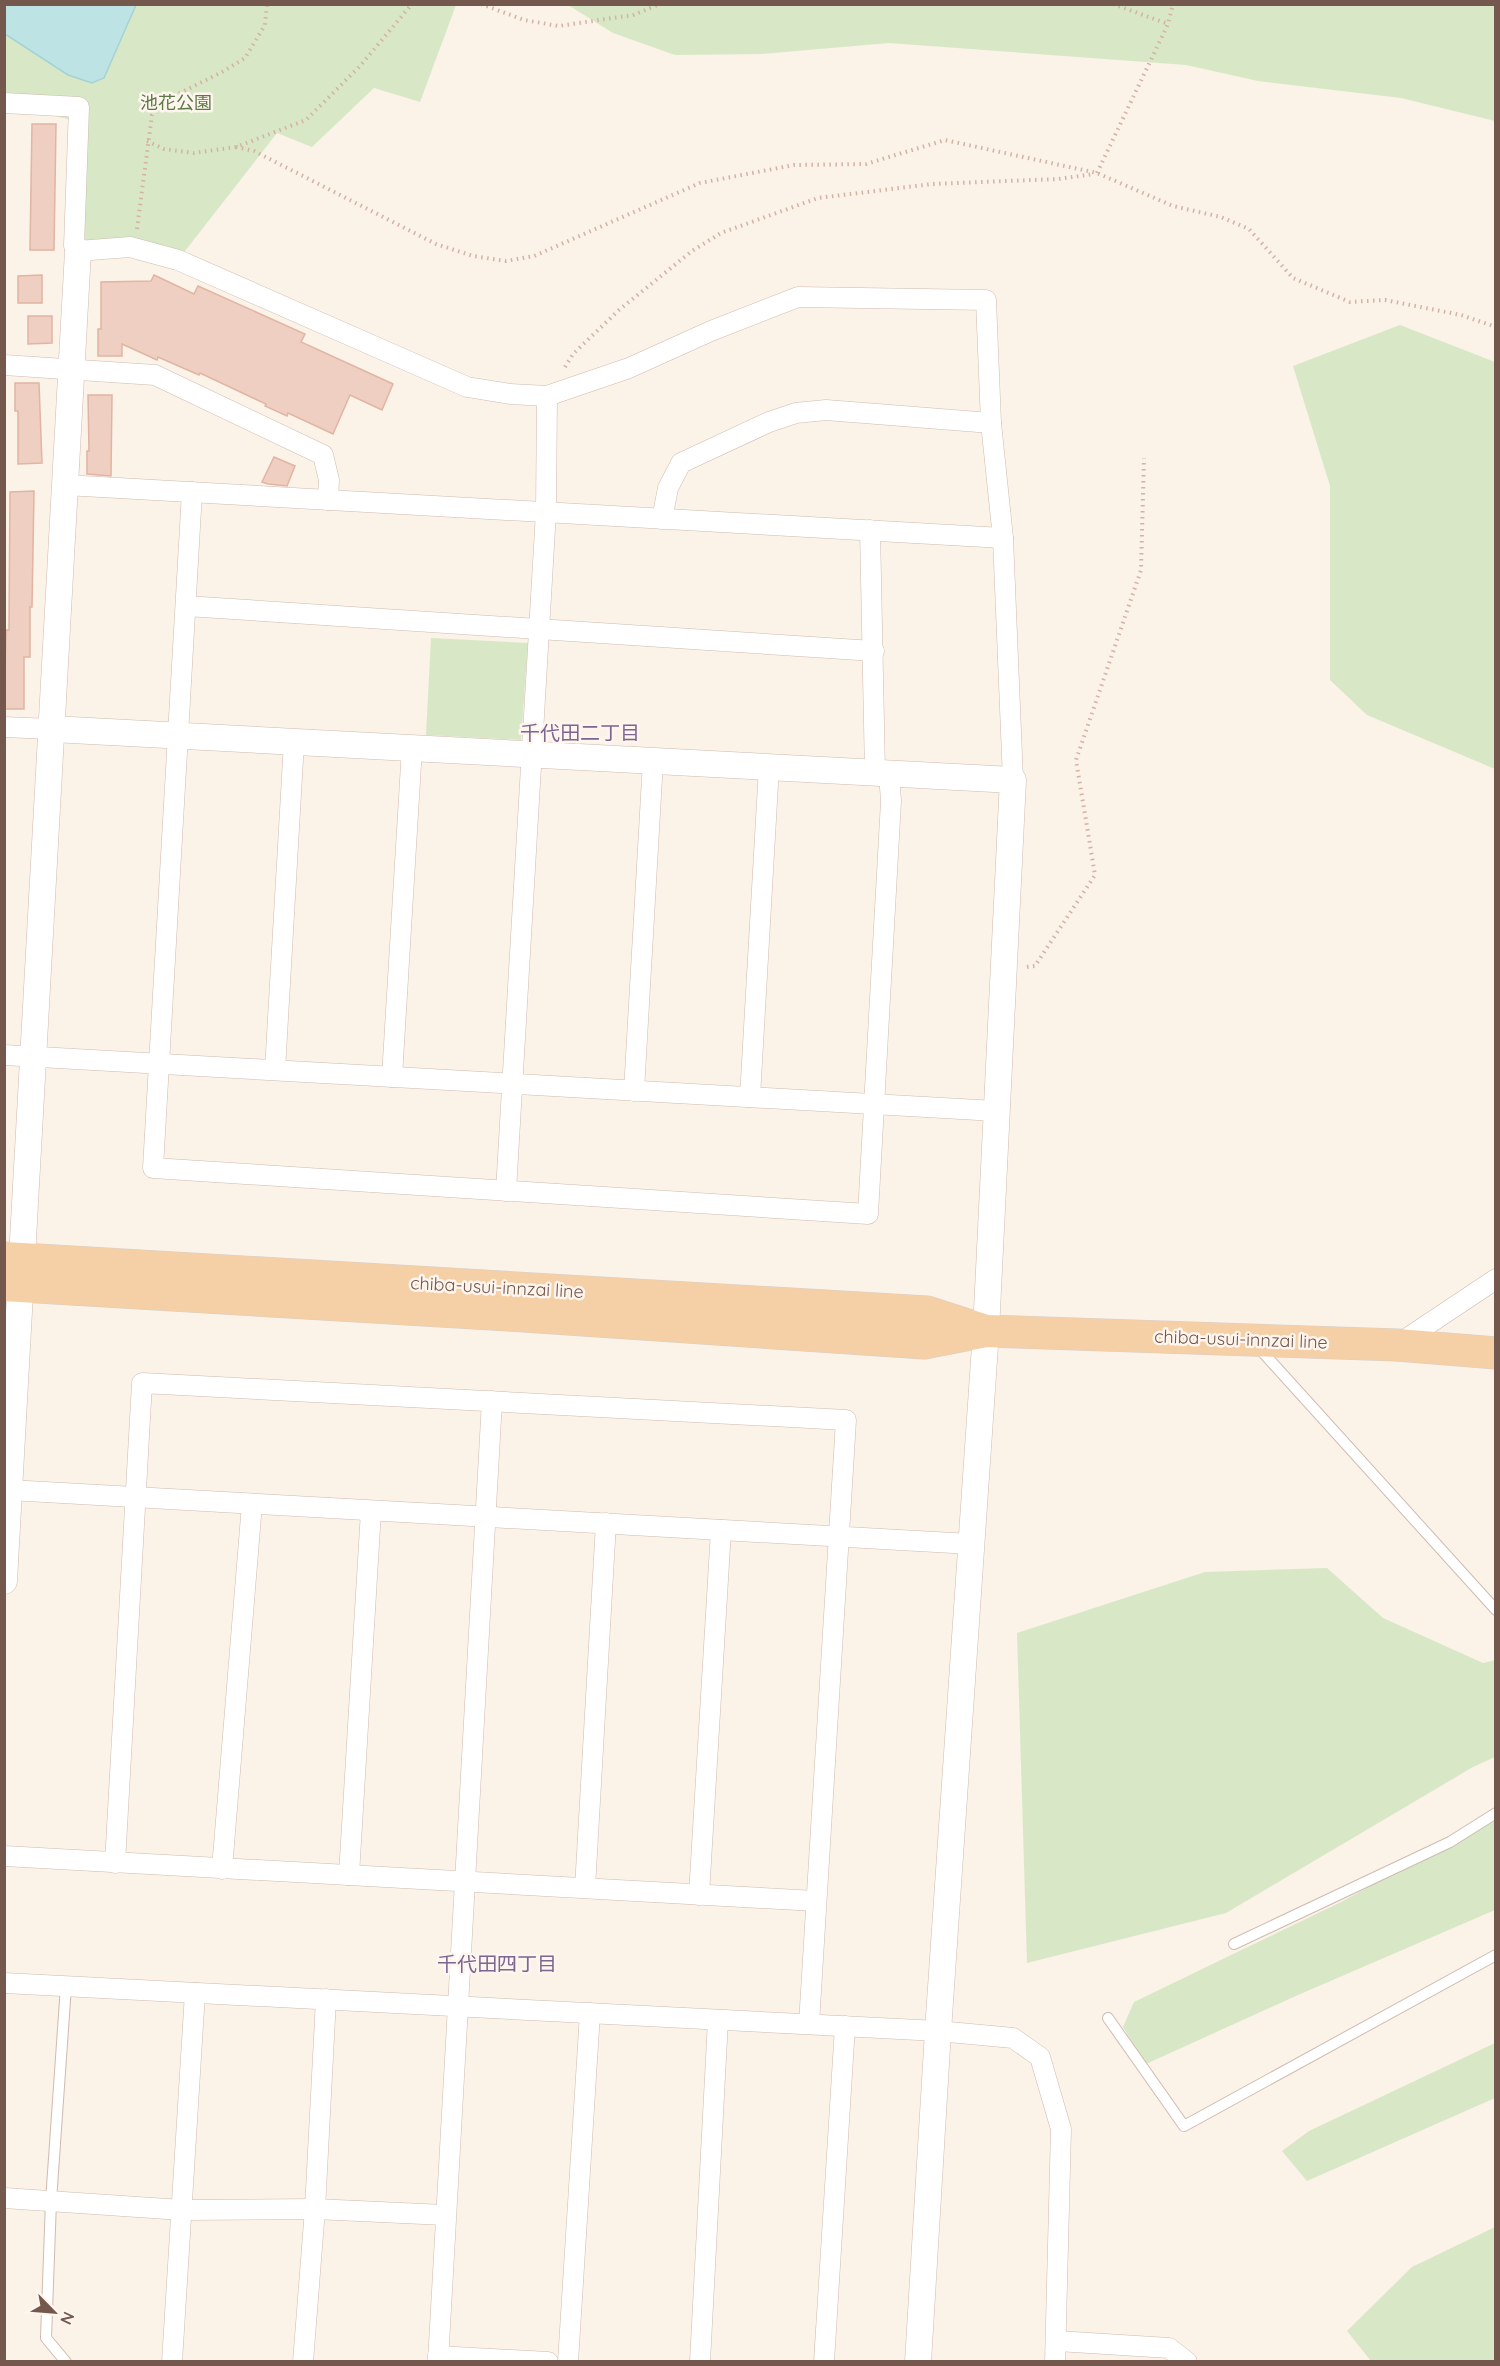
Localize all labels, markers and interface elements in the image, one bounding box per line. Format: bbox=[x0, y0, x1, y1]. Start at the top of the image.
park label: 池花公園 bbox=[140, 91, 212, 114]
district label: 千代田二丁目 bbox=[520, 720, 640, 745]
street label: chiba-usui-innzai line bbox=[410, 1271, 584, 1303]
street label: chiba-usui-innzai line bbox=[1154, 1324, 1328, 1354]
district label: 千代田四丁目 bbox=[437, 1951, 557, 1976]
north arrow bbox=[24, 2282, 84, 2342]
text: N bbox=[56, 2309, 79, 2328]

